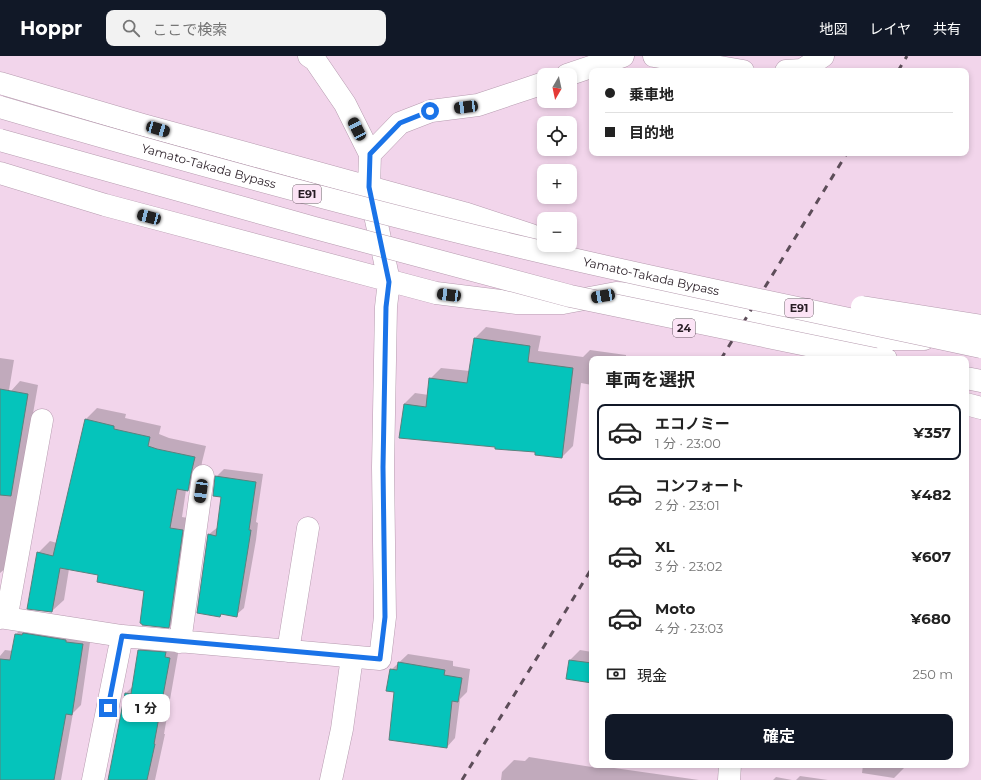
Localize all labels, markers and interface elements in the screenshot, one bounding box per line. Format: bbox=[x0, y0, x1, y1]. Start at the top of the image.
search box bbox=[106, 10, 386, 46]
text: Hoppr bbox=[20, 17, 82, 40]
icon: search bbox=[120, 17, 142, 39]
text: ここで検索 bbox=[152, 20, 227, 39]
text: 地図 bbox=[819, 20, 847, 38]
text: レイヤ bbox=[869, 20, 911, 38]
text: 共有 bbox=[933, 20, 961, 38]
north arrow bbox=[537, 68, 577, 108]
map controls bbox=[537, 68, 577, 252]
text: 乗車地 bbox=[629, 85, 674, 104]
car bbox=[453, 100, 479, 114]
route start bbox=[421, 102, 439, 120]
car bbox=[346, 116, 368, 142]
button: locate bbox=[537, 116, 577, 156]
car bbox=[145, 120, 171, 138]
text: 目的地 bbox=[629, 123, 674, 142]
street label: Yamato-Takada Bypass bbox=[140, 140, 278, 192]
button: + bbox=[537, 164, 577, 204]
road number: E91 bbox=[293, 185, 321, 203]
car bbox=[136, 208, 162, 226]
button: − bbox=[537, 212, 577, 252]
street label: Yamato-Takada Bypass bbox=[582, 254, 721, 298]
car bbox=[436, 288, 462, 302]
car bbox=[590, 288, 616, 304]
road number: E91 bbox=[785, 299, 813, 317]
road number: 24 bbox=[673, 319, 695, 337]
text: 車両を選択 bbox=[605, 369, 695, 391]
icon: car bbox=[607, 414, 643, 450]
text: エコノミー bbox=[655, 414, 730, 433]
text: ¥357 bbox=[913, 423, 951, 442]
text: 1 分 · 23:00 bbox=[655, 435, 721, 451]
icon: car bbox=[607, 476, 643, 512]
text: コンフォート bbox=[655, 476, 745, 495]
car bbox=[193, 478, 209, 504]
text: ¥482 bbox=[911, 485, 951, 504]
text: 2 分 · 23:01 bbox=[655, 497, 720, 513]
text: XL bbox=[655, 537, 674, 556]
icon: car bbox=[607, 538, 643, 574]
text: ¥607 bbox=[911, 547, 951, 566]
text: 3 分 · 23:02 bbox=[655, 558, 722, 574]
text: Moto bbox=[655, 599, 695, 618]
icon: car bbox=[607, 600, 643, 636]
text: ¥680 bbox=[911, 609, 951, 628]
text: 4 分 · 23:03 bbox=[655, 620, 723, 636]
icon: cash bbox=[605, 663, 627, 685]
text: 現金 bbox=[637, 666, 667, 685]
text: 250 m bbox=[912, 666, 953, 682]
callout: 1 分 bbox=[122, 694, 170, 722]
route end bbox=[99, 699, 117, 717]
text: 1 分 bbox=[135, 700, 157, 716]
button: 確定 bbox=[605, 714, 953, 760]

